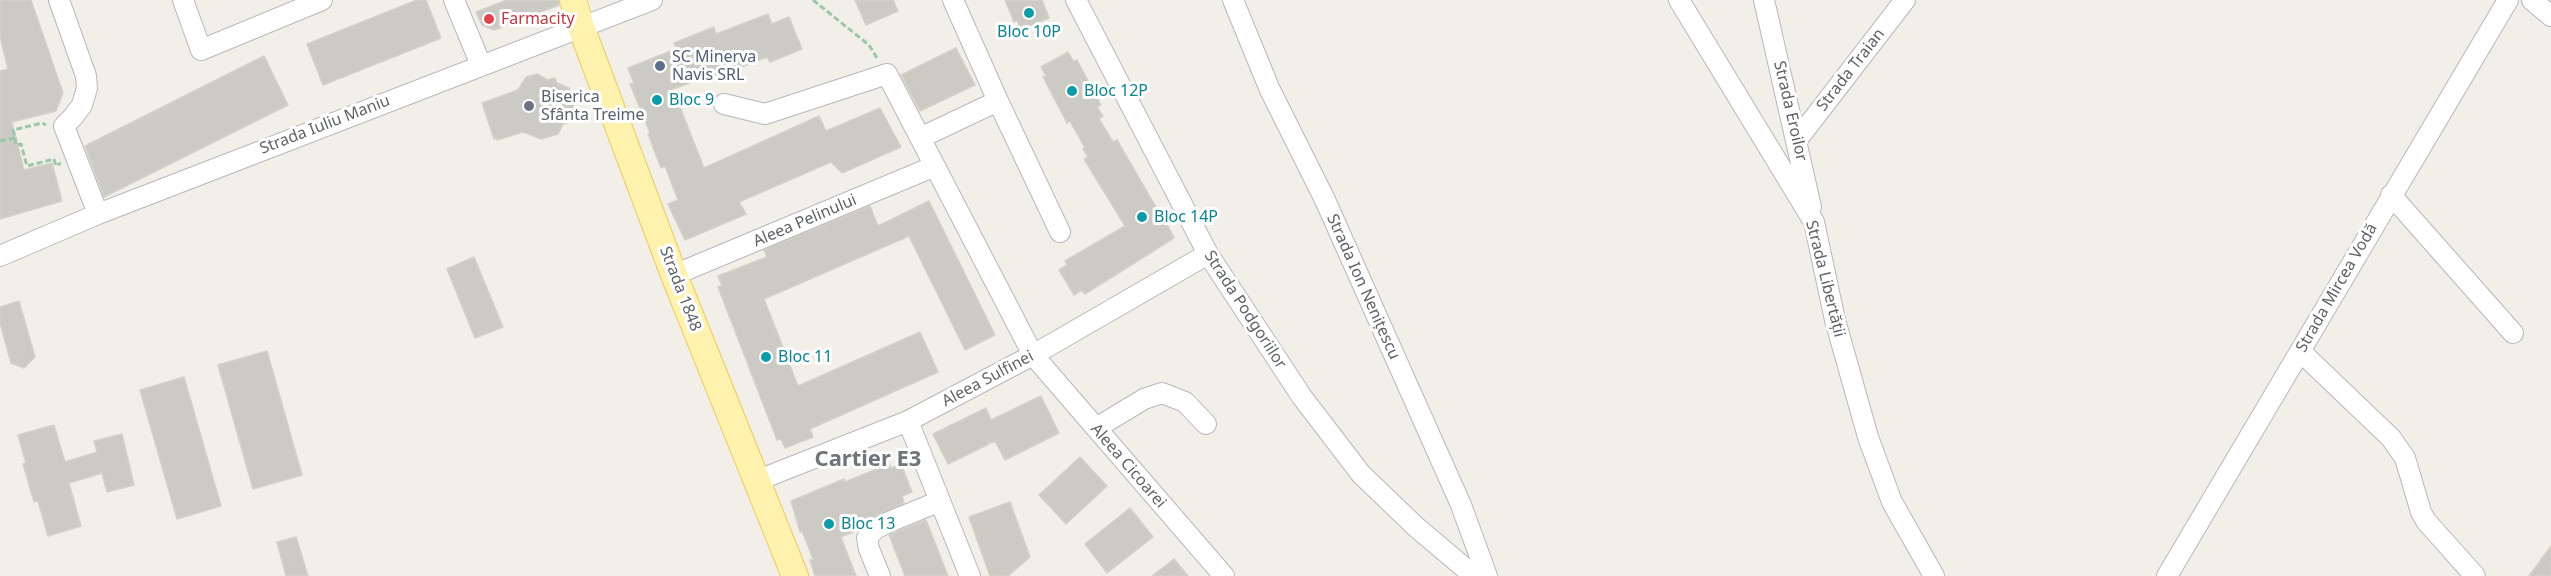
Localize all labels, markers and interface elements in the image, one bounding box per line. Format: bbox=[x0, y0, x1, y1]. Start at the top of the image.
marker: Bloc 10P bbox=[1022, 6, 1036, 20]
place label: Farmacity bbox=[501, 9, 575, 29]
marker: Farmacity bbox=[482, 12, 496, 26]
place label: Bloc 10P bbox=[997, 22, 1061, 42]
street label: Strada Traian bbox=[1813, 25, 1889, 115]
place label: SC Minerva Navis SRL bbox=[672, 47, 756, 85]
marker: SC Minerva Navis SRL bbox=[653, 59, 667, 73]
street label: Strada Eroilor bbox=[1769, 59, 1811, 163]
place label: Bloc 12P bbox=[1084, 81, 1148, 101]
marker: Bloc 12P bbox=[1065, 84, 1079, 98]
place label: Biserica Sfânta Treime bbox=[541, 87, 645, 125]
place label: Bloc 9 bbox=[669, 90, 714, 110]
street label: Strada Iuliu Maniu bbox=[257, 91, 393, 159]
marker: Bloc 9 bbox=[650, 93, 664, 107]
marker: Biserica Sfânta Treime bbox=[522, 99, 536, 113]
street label: Aleea Pelinului bbox=[750, 191, 860, 251]
place label: Bloc 14P bbox=[1154, 207, 1218, 227]
marker: Bloc 14P bbox=[1135, 210, 1149, 224]
street label: Strada Ion Nenițescu bbox=[1322, 211, 1404, 363]
street label: Strada Libertății bbox=[1801, 219, 1849, 339]
street label: Strada Mircea Vodă bbox=[2292, 220, 2382, 356]
street label: Strada 1848 bbox=[655, 244, 705, 334]
street label: Strada Podgoriilor bbox=[1200, 247, 1290, 373]
place label: Bloc 11 bbox=[778, 347, 832, 367]
street label: Aleea Sulfinei bbox=[939, 347, 1037, 411]
marker: Bloc 11 bbox=[759, 350, 773, 364]
street label: Aleea Cicoarei bbox=[1086, 420, 1170, 512]
district label: Cartier E3 bbox=[815, 447, 921, 473]
place label: Bloc 13 bbox=[841, 514, 895, 534]
marker: Bloc 13 bbox=[822, 517, 836, 531]

